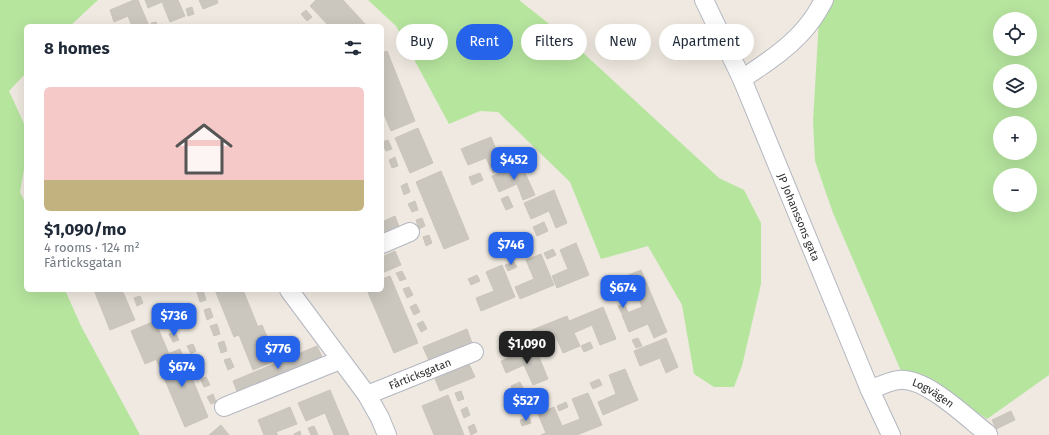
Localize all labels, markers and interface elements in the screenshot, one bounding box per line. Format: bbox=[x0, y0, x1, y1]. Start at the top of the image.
map controls bbox=[993, 12, 1037, 212]
button: locate bbox=[993, 12, 1037, 56]
chip: Buy bbox=[396, 24, 448, 60]
chip: Rent bbox=[456, 24, 513, 60]
chip: Filters bbox=[521, 24, 587, 60]
chip: New bbox=[595, 24, 651, 60]
chip: Apartment bbox=[659, 24, 754, 60]
icon: filters bbox=[342, 37, 364, 59]
text: 8 homes bbox=[44, 38, 110, 59]
button: layers bbox=[993, 64, 1037, 108]
icon: home bbox=[168, 113, 240, 185]
button: + bbox=[993, 116, 1037, 160]
pin: $452 bbox=[490, 147, 538, 181]
text: $452 bbox=[500, 152, 528, 167]
button: − bbox=[993, 168, 1037, 212]
street label: JP Johanssons gata bbox=[775, 171, 823, 263]
text: $1,090/mo bbox=[44, 219, 126, 240]
pin: $746 bbox=[487, 232, 535, 266]
text: $746 bbox=[497, 237, 525, 252]
text: 4 rooms · 124 m² bbox=[44, 240, 140, 255]
text: Fårticksgatan bbox=[44, 255, 122, 270]
pin: $674 bbox=[599, 275, 647, 309]
text: $674 bbox=[609, 280, 637, 295]
pin: $736 bbox=[150, 303, 198, 337]
text: $736 bbox=[161, 308, 187, 323]
pin: $1,090 bbox=[494, 331, 560, 365]
pin: $776 bbox=[254, 336, 302, 370]
text: $1,090 bbox=[508, 336, 546, 351]
text: $776 bbox=[265, 341, 291, 356]
pin: $674 bbox=[158, 354, 206, 388]
street label: Fårticksgatan bbox=[387, 355, 453, 392]
text: $674 bbox=[168, 359, 196, 374]
street label: Logvägen bbox=[911, 375, 957, 410]
pin: $527 bbox=[502, 388, 550, 422]
text: $527 bbox=[513, 393, 539, 408]

